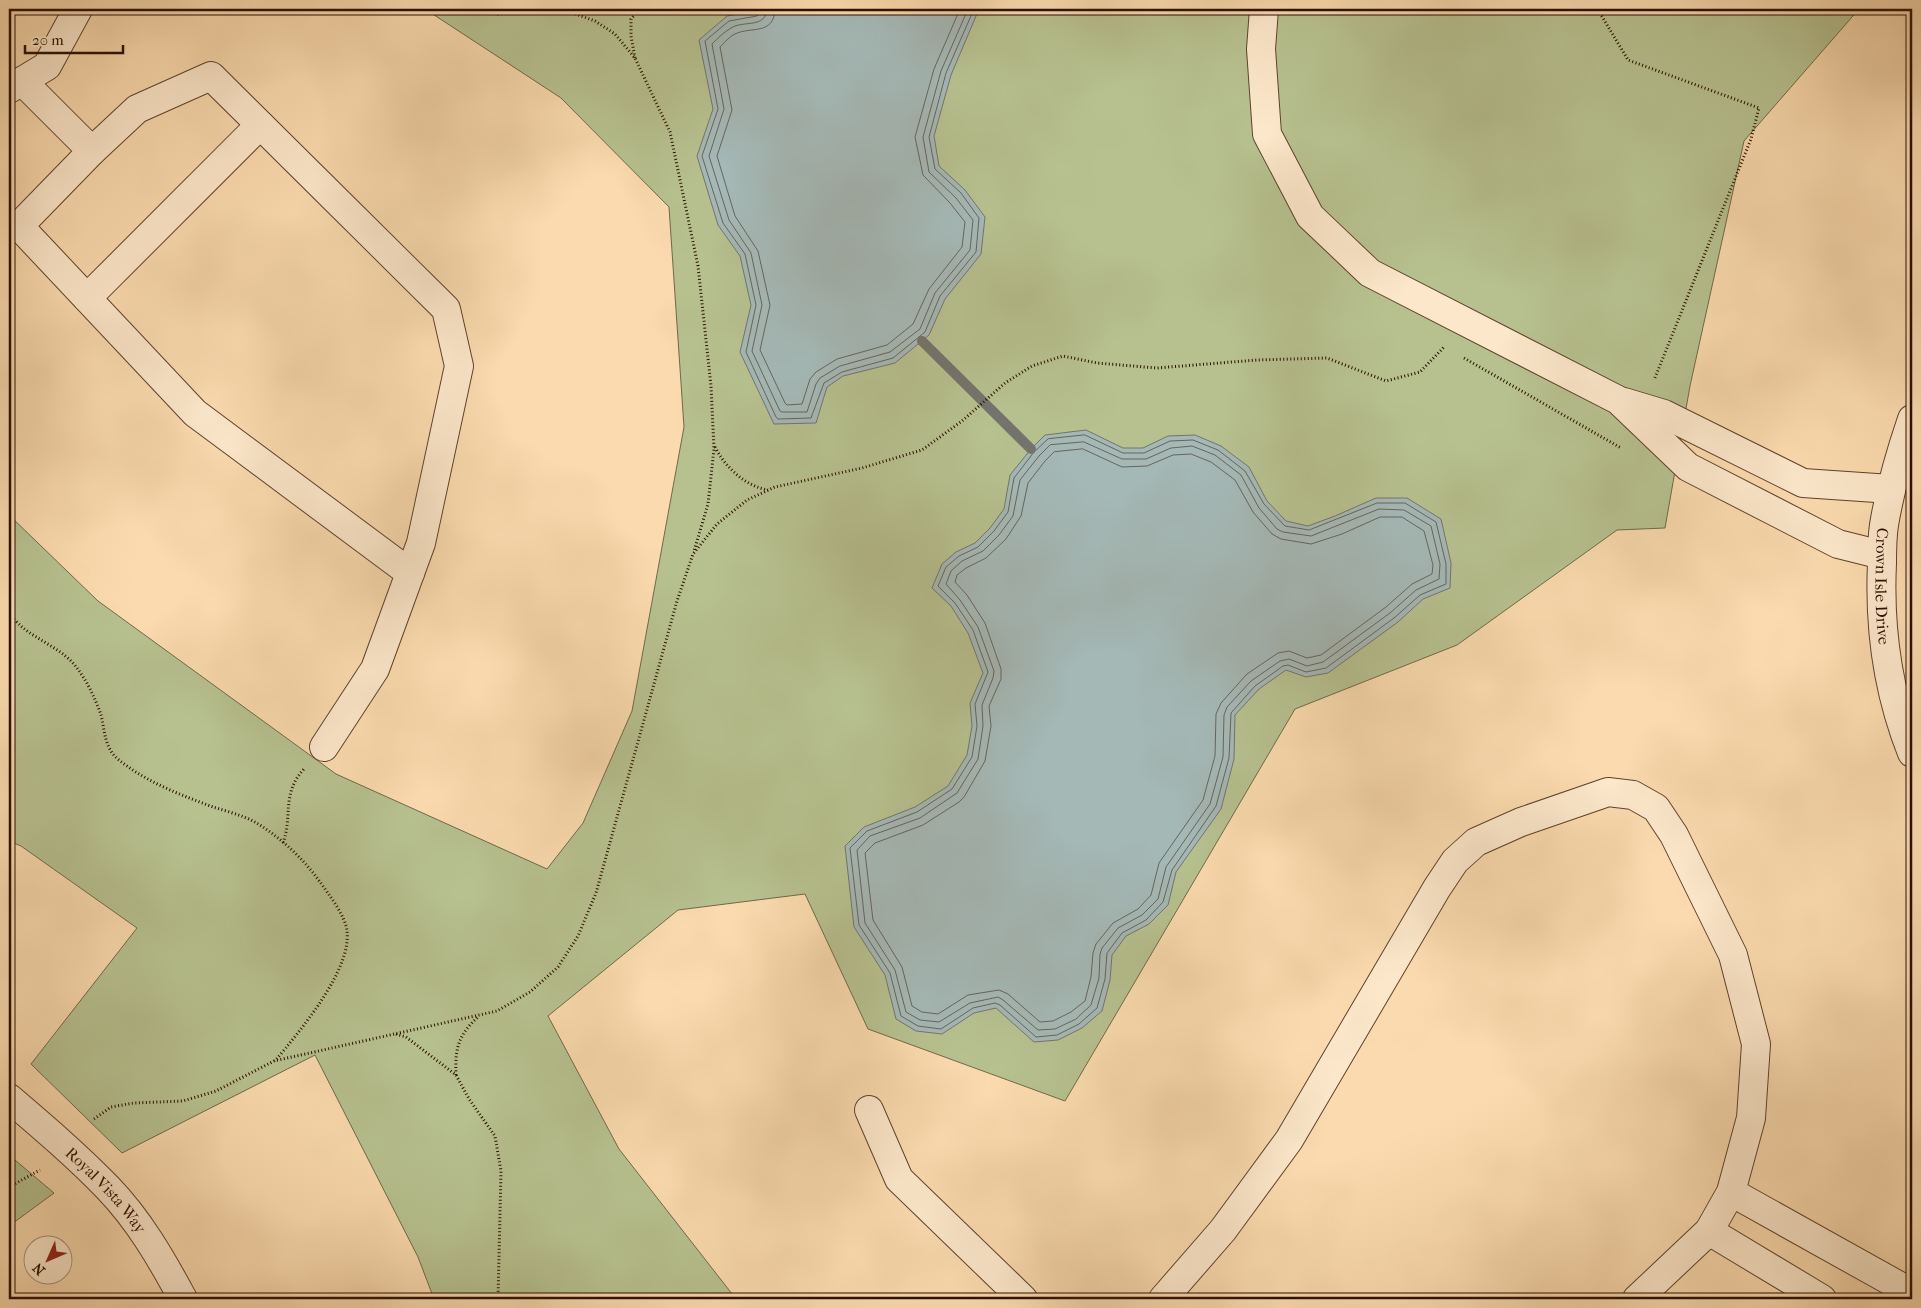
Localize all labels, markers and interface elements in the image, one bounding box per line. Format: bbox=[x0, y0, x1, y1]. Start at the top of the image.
scale bar bbox=[25, 22, 122, 54]
text: 20 m bbox=[32, 31, 64, 49]
street label: Crown Isle Drive bbox=[1871, 527, 1894, 646]
street label: Royal Vista Way bbox=[62, 1143, 150, 1237]
north arrow bbox=[22, 1236, 72, 1286]
text: N bbox=[29, 1259, 49, 1279]

